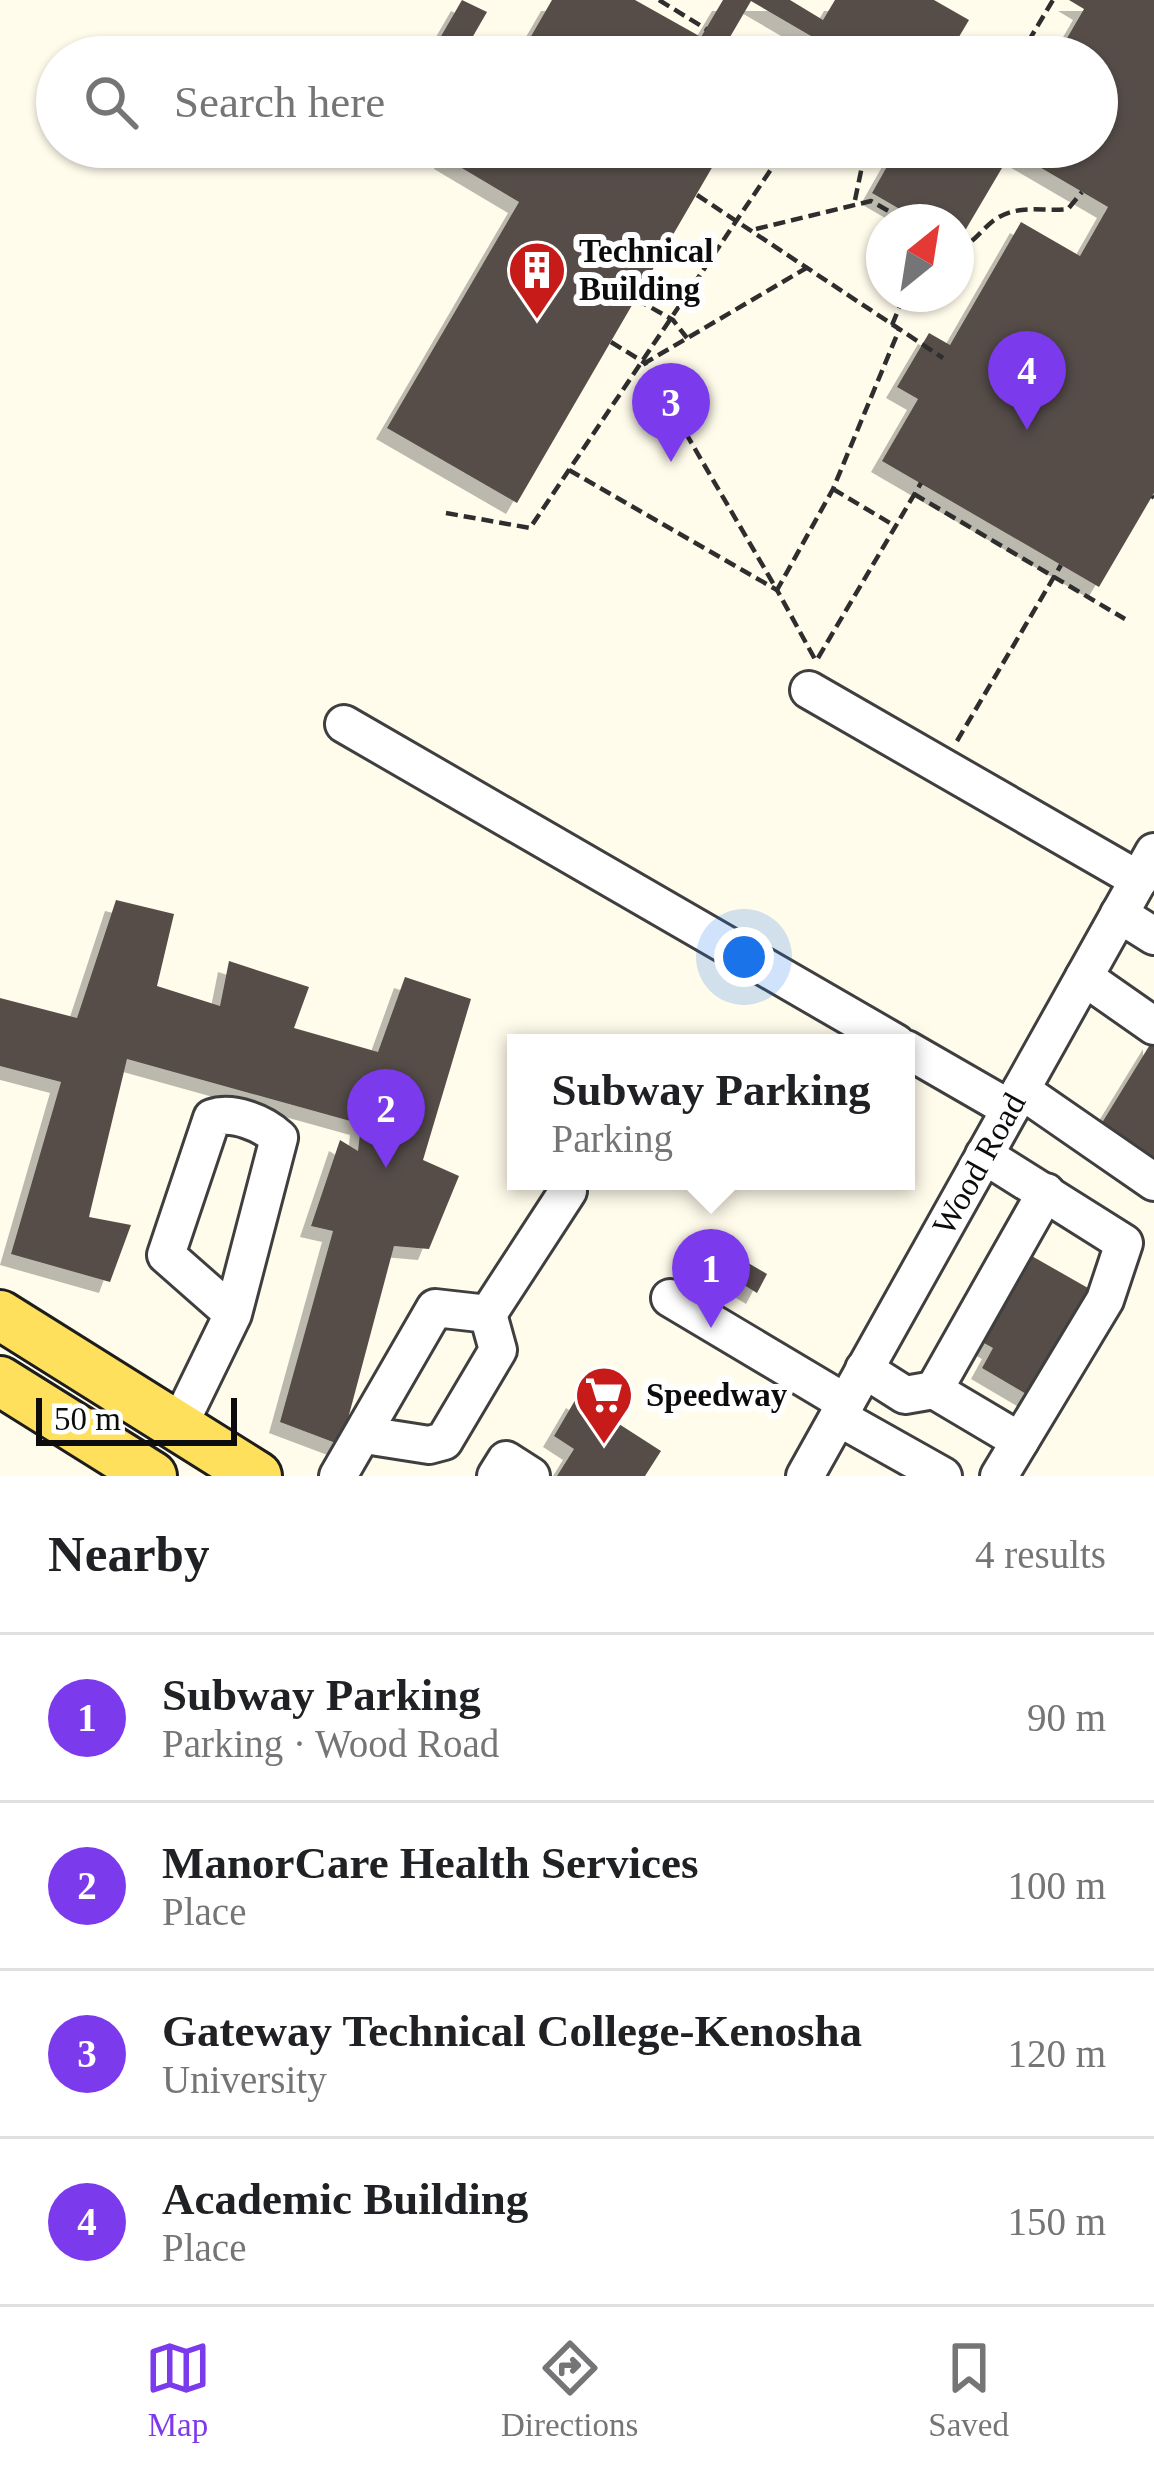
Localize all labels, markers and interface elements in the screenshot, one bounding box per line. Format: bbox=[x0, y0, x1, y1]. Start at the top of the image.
search box bbox=[36, 36, 1118, 168]
icon: search bbox=[78, 69, 144, 135]
text: Search here bbox=[174, 77, 385, 127]
north arrow bbox=[866, 204, 974, 312]
place label: Technical Building bbox=[579, 233, 713, 307]
building icon: Technical Building bbox=[506, 239, 568, 321]
pin: 4 bbox=[988, 331, 1066, 430]
pin: 3 bbox=[632, 363, 710, 462]
your location bbox=[714, 927, 774, 987]
popup bbox=[507, 1034, 915, 1190]
text: Subway Parking bbox=[552, 1065, 870, 1115]
pin: 2 bbox=[347, 1069, 425, 1168]
street label: Wood Road bbox=[925, 1087, 1033, 1241]
text: Parking bbox=[552, 1117, 673, 1160]
pin: 1 bbox=[672, 1229, 750, 1328]
supermarket icon: Speedway bbox=[573, 1364, 635, 1446]
place label: Speedway bbox=[646, 1377, 788, 1413]
scale bar bbox=[36, 1392, 237, 1445]
text: 50 m bbox=[54, 1401, 121, 1437]
text: Nearby bbox=[48, 1526, 209, 1582]
text: 4 results bbox=[975, 1533, 1106, 1576]
text: Subway Parking bbox=[162, 1670, 481, 1720]
text: 1 bbox=[77, 1696, 97, 1739]
text: 90 m bbox=[1027, 1696, 1106, 1739]
text: Parking · Wood Road bbox=[162, 1722, 499, 1765]
text: ManorCare Health Services bbox=[162, 1838, 699, 1888]
text: 2 bbox=[77, 1864, 97, 1907]
text: 100 m bbox=[1007, 1864, 1106, 1907]
text: Place bbox=[162, 1890, 246, 1933]
text: Gateway Technical College-Kenosha bbox=[162, 2006, 862, 2056]
text: 3 bbox=[77, 2032, 97, 2075]
text: 120 m bbox=[1007, 2032, 1106, 2075]
text: University bbox=[162, 2058, 327, 2101]
text: Academic Building bbox=[162, 2174, 528, 2224]
text: 4 bbox=[77, 2200, 97, 2243]
text: 150 m bbox=[1007, 2200, 1106, 2243]
text: Place bbox=[162, 2226, 246, 2269]
tab: Map bbox=[145, 2335, 211, 2444]
tab: Directions bbox=[501, 2335, 638, 2444]
tab: Saved bbox=[928, 2335, 1009, 2444]

